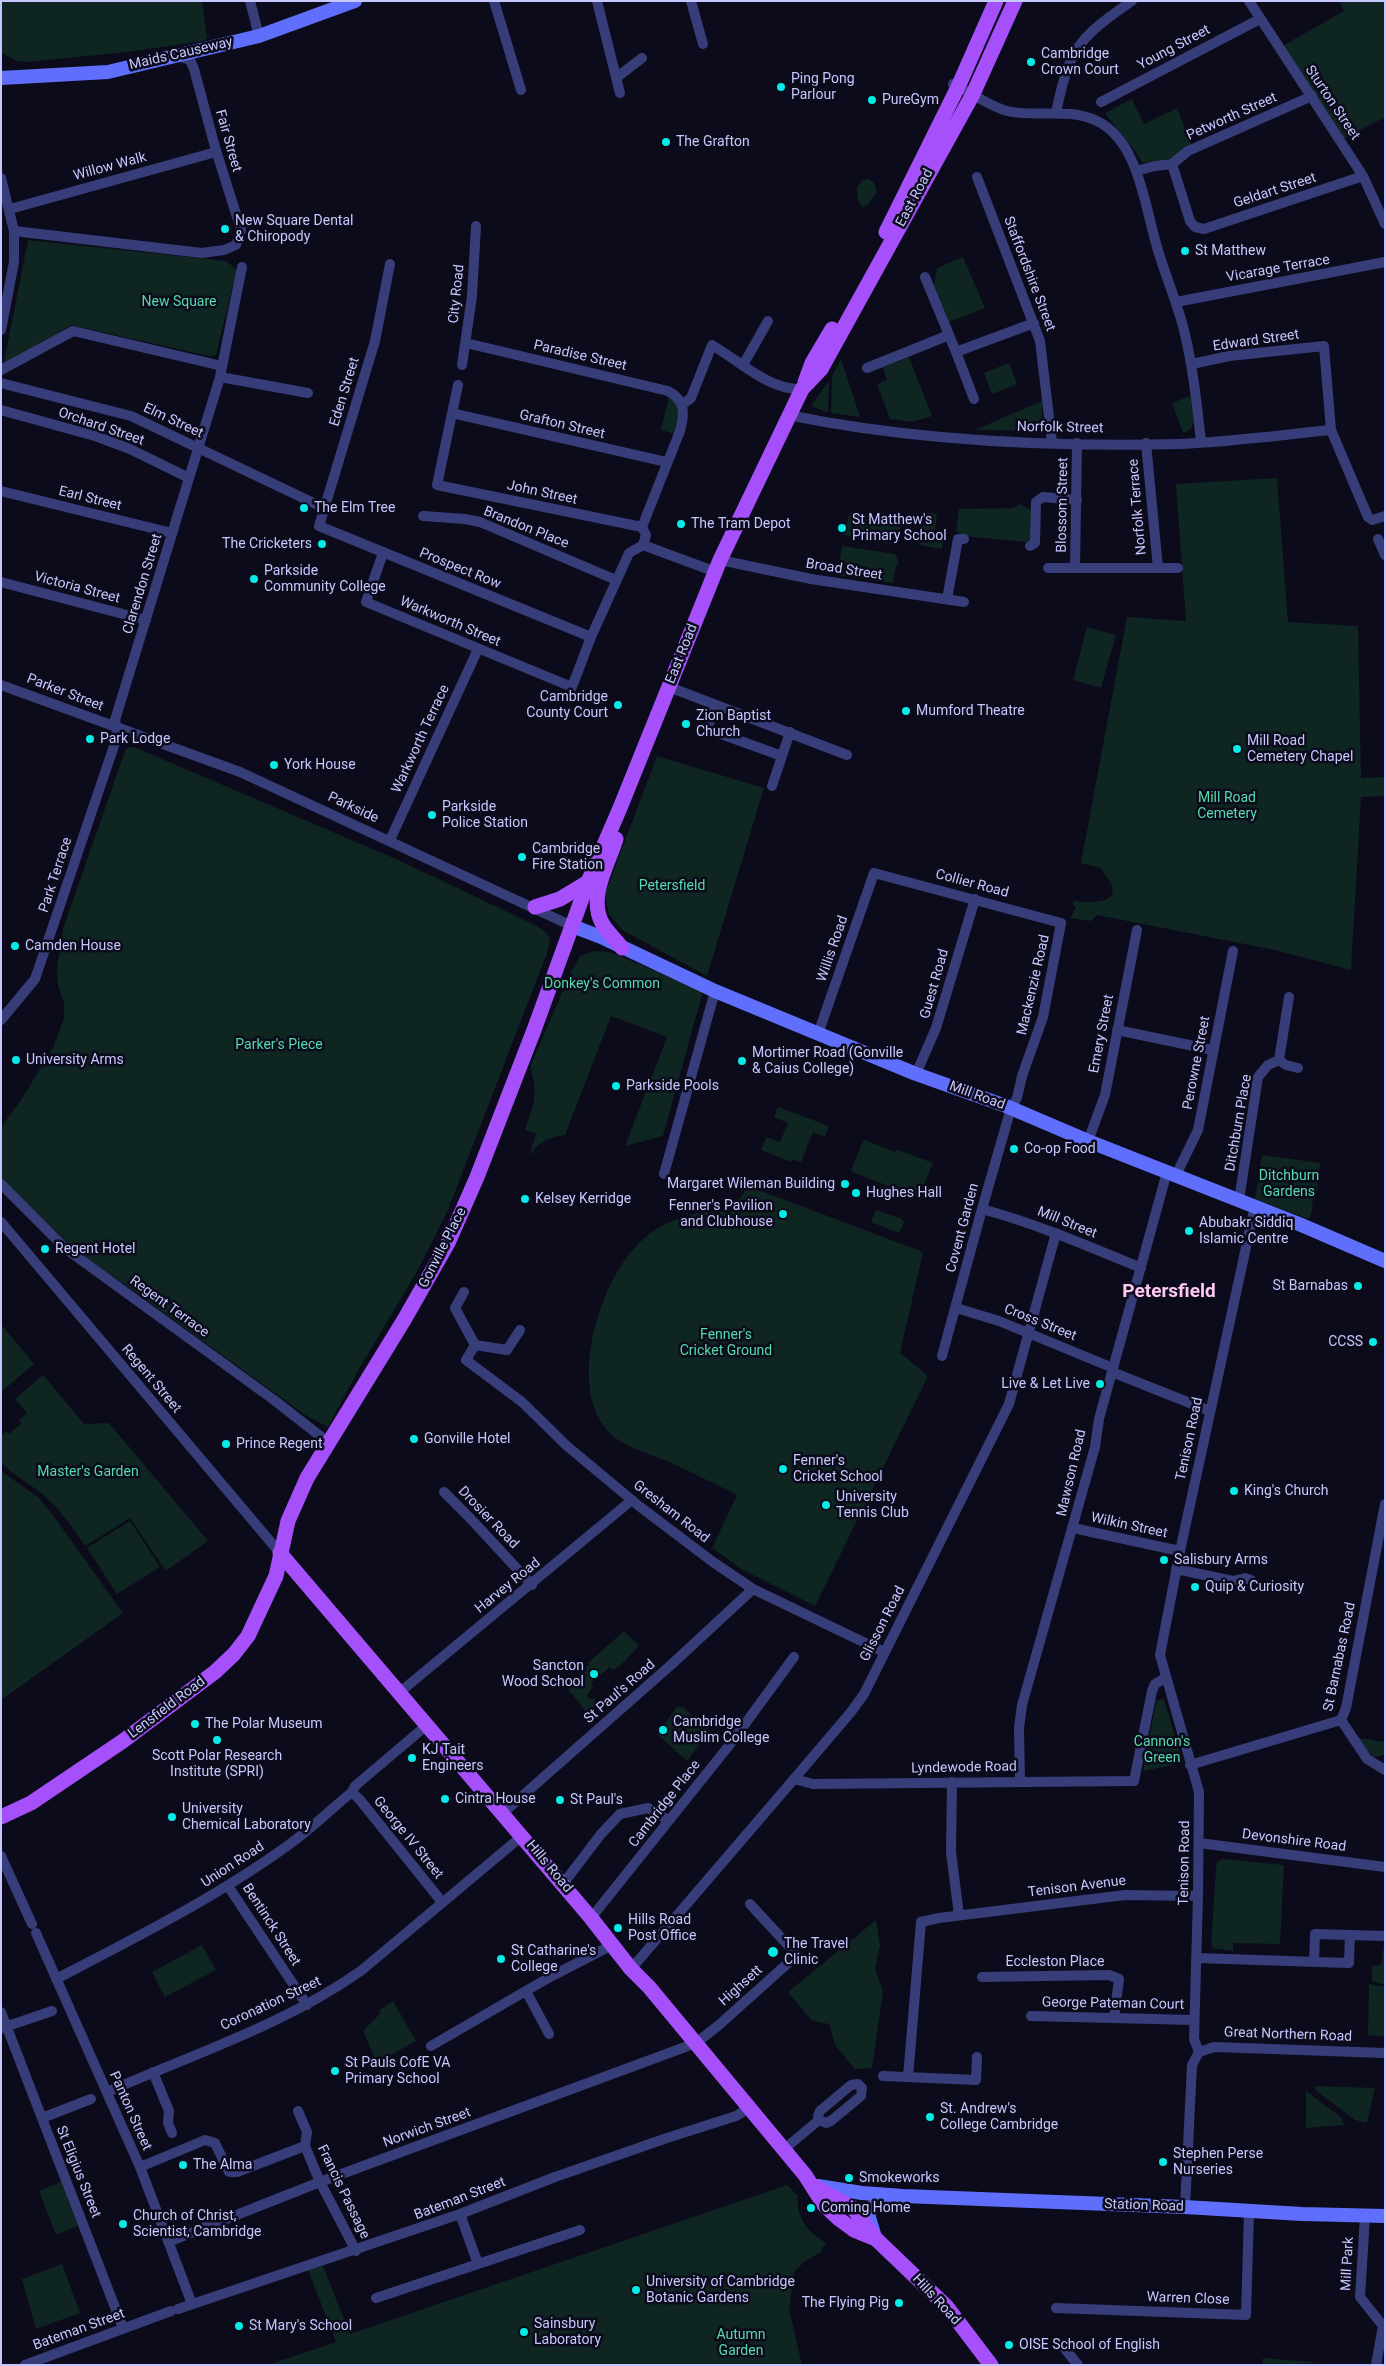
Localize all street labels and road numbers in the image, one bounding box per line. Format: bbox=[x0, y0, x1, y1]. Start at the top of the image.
street label: Young Street bbox=[1135, 22, 1213, 74]
street label: Maids Causeway bbox=[128, 34, 234, 74]
street label: Sturton Street bbox=[1301, 63, 1363, 143]
street label: Petworth Street bbox=[1184, 90, 1280, 144]
street label: Fair Street bbox=[211, 108, 245, 174]
street label: Willow Walk bbox=[72, 149, 148, 185]
street label: East Road bbox=[893, 166, 937, 230]
street label: Geldart Street bbox=[1232, 170, 1318, 212]
street label: Staffordshire Street bbox=[999, 214, 1059, 334]
street label: Vicarage Terrace bbox=[1225, 252, 1331, 286]
street label: City Road bbox=[446, 264, 468, 324]
street label: Edward Street bbox=[1212, 327, 1300, 355]
street label: Paradise Street bbox=[532, 337, 628, 375]
street label: Eden Street bbox=[327, 355, 363, 429]
street label: Elm Street bbox=[140, 400, 206, 442]
street label: Orchard Street bbox=[56, 404, 146, 450]
street label: Grafton Street bbox=[518, 407, 606, 443]
street label: Norfolk Street bbox=[1017, 419, 1103, 437]
street label: Blossom Street bbox=[1054, 457, 1072, 553]
street label: Norfolk Terrace bbox=[1125, 458, 1151, 556]
street label: John Street bbox=[505, 477, 579, 509]
street label: Earl Street bbox=[57, 483, 123, 515]
street label: Brandon Place bbox=[481, 503, 571, 553]
street label: Clarendon Street bbox=[120, 532, 166, 636]
street label: Prospect Row bbox=[417, 545, 503, 593]
street label: Broad Street bbox=[805, 556, 883, 584]
street label: Victoria Street bbox=[32, 568, 122, 608]
street label: Warkworth Street bbox=[397, 593, 503, 651]
street label: East Road bbox=[662, 622, 702, 686]
street label: Parker Street bbox=[24, 671, 106, 715]
street label: Warkworth Terrace bbox=[389, 682, 453, 796]
street label: Parkside bbox=[325, 789, 381, 827]
street label: Park Terrace bbox=[36, 835, 76, 915]
street label: Collier Road bbox=[934, 866, 1010, 902]
street label: Willis Road bbox=[814, 914, 852, 984]
street label: Mackenzie Road bbox=[1014, 933, 1054, 1037]
street label: Guest Road bbox=[917, 947, 953, 1021]
street label: Emery Street bbox=[1086, 993, 1118, 1075]
street label: Perowne Street bbox=[1180, 1015, 1214, 1111]
street label: Ditchburn Place bbox=[1222, 1073, 1256, 1173]
street label: Mill Road bbox=[947, 1078, 1007, 1114]
street label: Covent Garden bbox=[943, 1182, 983, 1274]
street label: Mill Street bbox=[1035, 1203, 1099, 1243]
street label: Gonville Place bbox=[416, 1205, 470, 1291]
street label: Regent Terrace bbox=[126, 1273, 212, 1341]
street label: Cross Street bbox=[1001, 1301, 1079, 1345]
street label: Regent Street bbox=[118, 1341, 184, 1417]
street label: Tenison Road bbox=[1173, 1396, 1207, 1482]
street label: Mawson Road bbox=[1054, 1428, 1090, 1518]
street label: Gresham Road bbox=[630, 1477, 712, 1547]
street label: Drosier Road bbox=[454, 1483, 522, 1553]
street label: Wilkin Street bbox=[1089, 1510, 1169, 1542]
street label: Harvey Road bbox=[472, 1555, 544, 1617]
street label: Glisson Road bbox=[857, 1584, 909, 1664]
street label: St Barnabas Road bbox=[1320, 1601, 1360, 1713]
street label: St Paul's Road bbox=[581, 1657, 659, 1727]
street label: Lensfield Road bbox=[125, 1674, 209, 1742]
street label: Cambridge Place bbox=[626, 1757, 704, 1851]
street label: Lyndewode Road bbox=[911, 1759, 1017, 1777]
street label: George IV Street bbox=[370, 1793, 446, 1883]
street label: Tenison Road bbox=[1176, 1820, 1194, 1906]
street label: Devonshire Road bbox=[1241, 1826, 1347, 1856]
street label: Hills Road bbox=[522, 1837, 576, 1897]
street label: Union Road bbox=[198, 1838, 268, 1892]
street label: Tenison Avenue bbox=[1027, 1873, 1127, 1901]
street label: Bentinck Street bbox=[238, 1881, 304, 1969]
street label: Eccleston Place bbox=[1006, 1954, 1104, 1970]
street label: Highsett bbox=[716, 1962, 766, 2010]
street label: Coronation Street bbox=[218, 1973, 324, 2035]
street label: George Pateman Court bbox=[1042, 1994, 1184, 2014]
street label: Great Northern Road bbox=[1224, 2024, 1352, 2046]
street label: Panton Street bbox=[105, 2069, 155, 2153]
street label: Norwich Street bbox=[381, 2104, 473, 2152]
street label: St Eligius Street bbox=[52, 2124, 104, 2220]
street label: Francis Passage bbox=[313, 2142, 373, 2242]
street label: Bateman Street bbox=[412, 2174, 508, 2224]
street label: Station Road bbox=[1104, 2196, 1184, 2216]
street label: Mill Park bbox=[1338, 2237, 1358, 2291]
street label: Hills Road bbox=[908, 2271, 964, 2329]
street label: Warren Close bbox=[1146, 2289, 1230, 2309]
street label: Bateman Street bbox=[31, 2306, 127, 2354]

